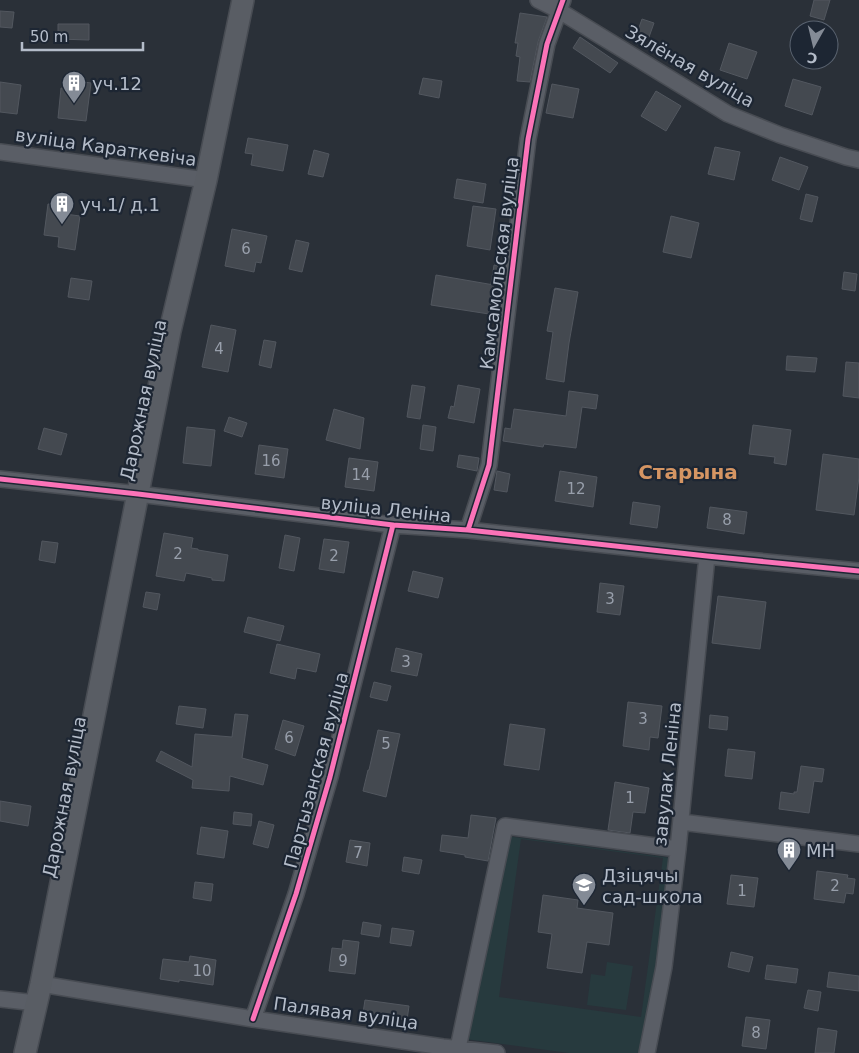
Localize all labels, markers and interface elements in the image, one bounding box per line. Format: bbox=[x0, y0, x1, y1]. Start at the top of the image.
scale bar bbox=[22, 20, 144, 52]
north arrow bbox=[789, 20, 839, 70]
street label: Зялёная вуліца bbox=[622, 21, 758, 111]
text: 50 m bbox=[30, 28, 68, 46]
text: С bbox=[806, 49, 818, 67]
building icon: уч.12 bbox=[61, 70, 87, 104]
place label: уч.12 bbox=[92, 73, 142, 94]
street label: вуліца Караткевіча bbox=[14, 124, 198, 170]
street label: Камсамольская вуліца bbox=[476, 155, 522, 371]
building icon: уч.1/ д.1 bbox=[49, 191, 75, 225]
place label: уч.1/ д.1 bbox=[80, 194, 160, 215]
house number: 6 bbox=[241, 240, 251, 258]
street label: Дарожная вуліца bbox=[116, 318, 170, 482]
house number: 4 bbox=[214, 340, 224, 358]
house number: 16 bbox=[261, 452, 281, 470]
district label: Старына bbox=[638, 460, 738, 484]
house number: 14 bbox=[351, 466, 371, 484]
house number: 12 bbox=[566, 480, 586, 498]
street label: вуліца Леніна bbox=[320, 492, 452, 526]
house number: 8 bbox=[722, 511, 732, 529]
house number: 2 bbox=[173, 545, 183, 563]
house number: 2 bbox=[329, 547, 339, 565]
house number: 3 bbox=[605, 590, 615, 608]
house number: 3 bbox=[401, 653, 411, 671]
street label: Партызанская вуліца bbox=[280, 669, 352, 871]
street label: завулак Леніна bbox=[649, 701, 685, 847]
house number: 3 bbox=[638, 710, 648, 728]
street label: Дарожная вуліца bbox=[38, 714, 90, 880]
house number: 6 bbox=[284, 729, 294, 747]
house number: 5 bbox=[381, 735, 391, 753]
house number: 1 bbox=[625, 789, 635, 807]
building icon: МН bbox=[776, 837, 802, 871]
place label: МН bbox=[806, 840, 835, 861]
house number: 7 bbox=[353, 844, 363, 862]
place label: Дзіцячы сад-школа bbox=[602, 865, 703, 907]
school or university icon: Дзіцячы сад-школа bbox=[571, 872, 597, 906]
house number: 2 bbox=[830, 877, 840, 895]
house number: 1 bbox=[737, 882, 747, 900]
house number: 9 bbox=[338, 952, 348, 970]
house number: 10 bbox=[192, 962, 212, 980]
street label: Палявая вуліца bbox=[272, 992, 420, 1034]
house number: 8 bbox=[751, 1024, 761, 1042]

